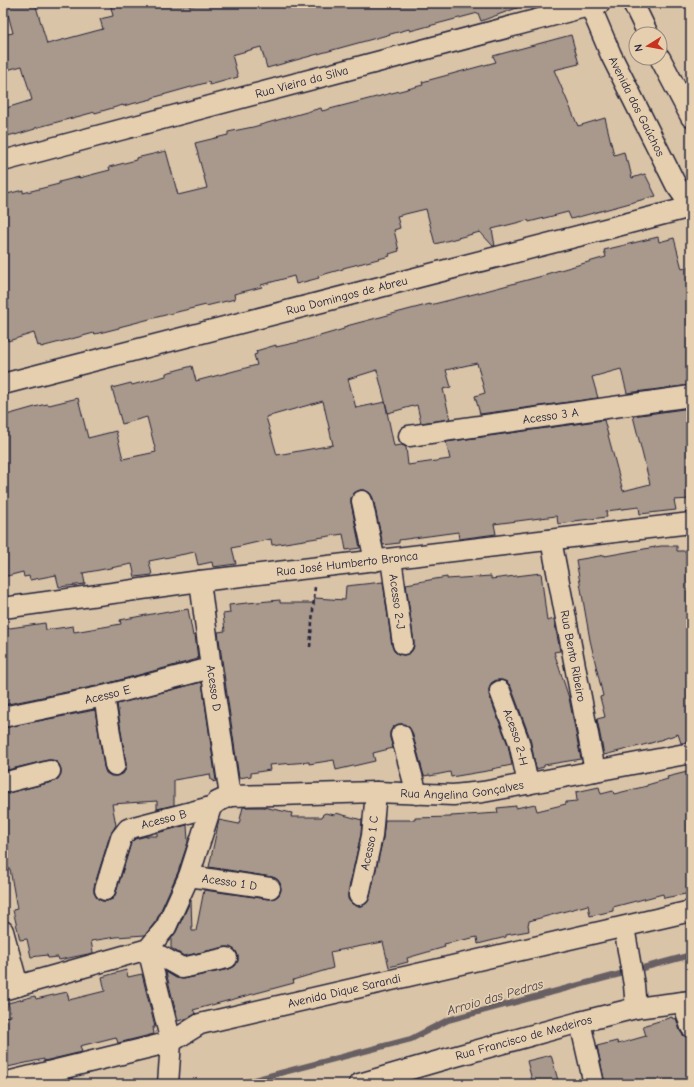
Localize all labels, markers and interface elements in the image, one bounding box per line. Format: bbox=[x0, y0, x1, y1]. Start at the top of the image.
north arrow bbox=[628, 26, 668, 66]
text: N bbox=[632, 43, 646, 53]
street label: Avenida dos Gaúchos bbox=[606, 54, 668, 159]
street label: Rua Vieira da Silva bbox=[254, 63, 350, 101]
street label: Rua Domingos de Abreu bbox=[285, 273, 409, 318]
street label: Acesso 3 A bbox=[522, 405, 579, 427]
street label: Rua José Humberto Bronca bbox=[275, 548, 419, 579]
street label: Acesso 2-J bbox=[386, 573, 408, 631]
street label: Rua Bento Ribeiro bbox=[557, 609, 589, 703]
street label: Acesso D bbox=[204, 664, 224, 712]
street label: Acesso E bbox=[84, 682, 132, 707]
street label: Acesso 2-H bbox=[500, 707, 531, 767]
street label: Rua Angelina Gonçalves bbox=[400, 778, 525, 802]
street label: Acesso B bbox=[140, 807, 188, 832]
street label: Acesso 1 C bbox=[358, 815, 381, 872]
street label: Acesso 1 D bbox=[201, 871, 258, 893]
street label: Avenida Dique Sarandi bbox=[286, 971, 402, 1011]
water label: Arroio das Pedras bbox=[444, 976, 545, 1018]
street label: Rua Francisco de Medeiros bbox=[454, 1012, 593, 1063]

